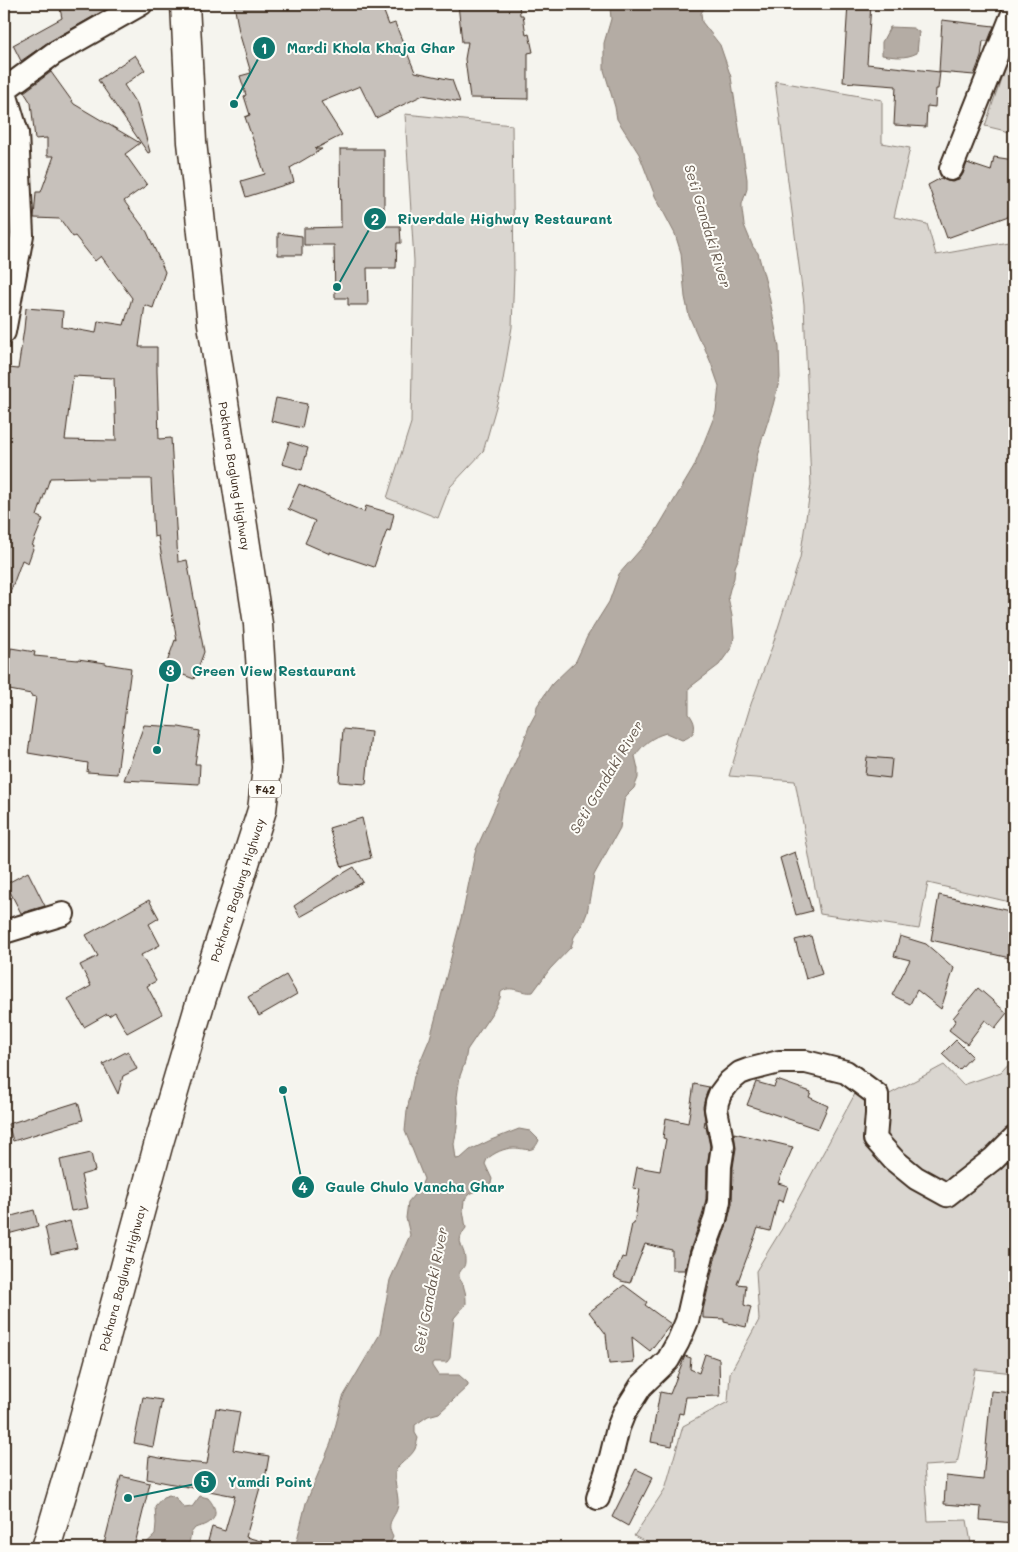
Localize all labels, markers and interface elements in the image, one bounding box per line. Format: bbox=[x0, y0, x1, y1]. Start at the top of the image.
callout: Mardi Khola Khaja Ghar bbox=[252, 34, 466, 63]
text: 1 bbox=[261, 38, 267, 58]
text: Mardi Khola Khaja Ghar bbox=[287, 38, 455, 57]
water label: Seti Gandaki River bbox=[680, 162, 736, 290]
callout: Riverdale Highway Restaurant bbox=[363, 205, 622, 234]
text: 2 bbox=[371, 209, 379, 229]
text: Riverdale Highway Restaurant bbox=[398, 209, 612, 228]
street label: Pokhara Baglung Highway bbox=[215, 401, 255, 551]
callout: Green View Restaurant bbox=[157, 656, 366, 685]
text: 3 bbox=[165, 660, 175, 680]
text: Green View Restaurant bbox=[192, 661, 356, 680]
water label: Seti Gandaki River bbox=[565, 717, 647, 837]
road number: F42 bbox=[249, 781, 281, 798]
street label: Pokhara Baglung Highway bbox=[206, 816, 268, 964]
callout: Gaule Chulo Vancha Ghar bbox=[290, 1173, 515, 1202]
text: 4 bbox=[298, 1177, 308, 1197]
text: Gaule Chulo Vancha Ghar bbox=[325, 1177, 505, 1196]
street label: Pokhara Baglung Highway bbox=[95, 1203, 149, 1353]
water label: Seti Gandaki River bbox=[408, 1225, 452, 1355]
callout: Yamdi Point bbox=[193, 1467, 322, 1496]
text: 5 bbox=[201, 1471, 210, 1491]
text: Yamdi Point bbox=[228, 1472, 312, 1491]

